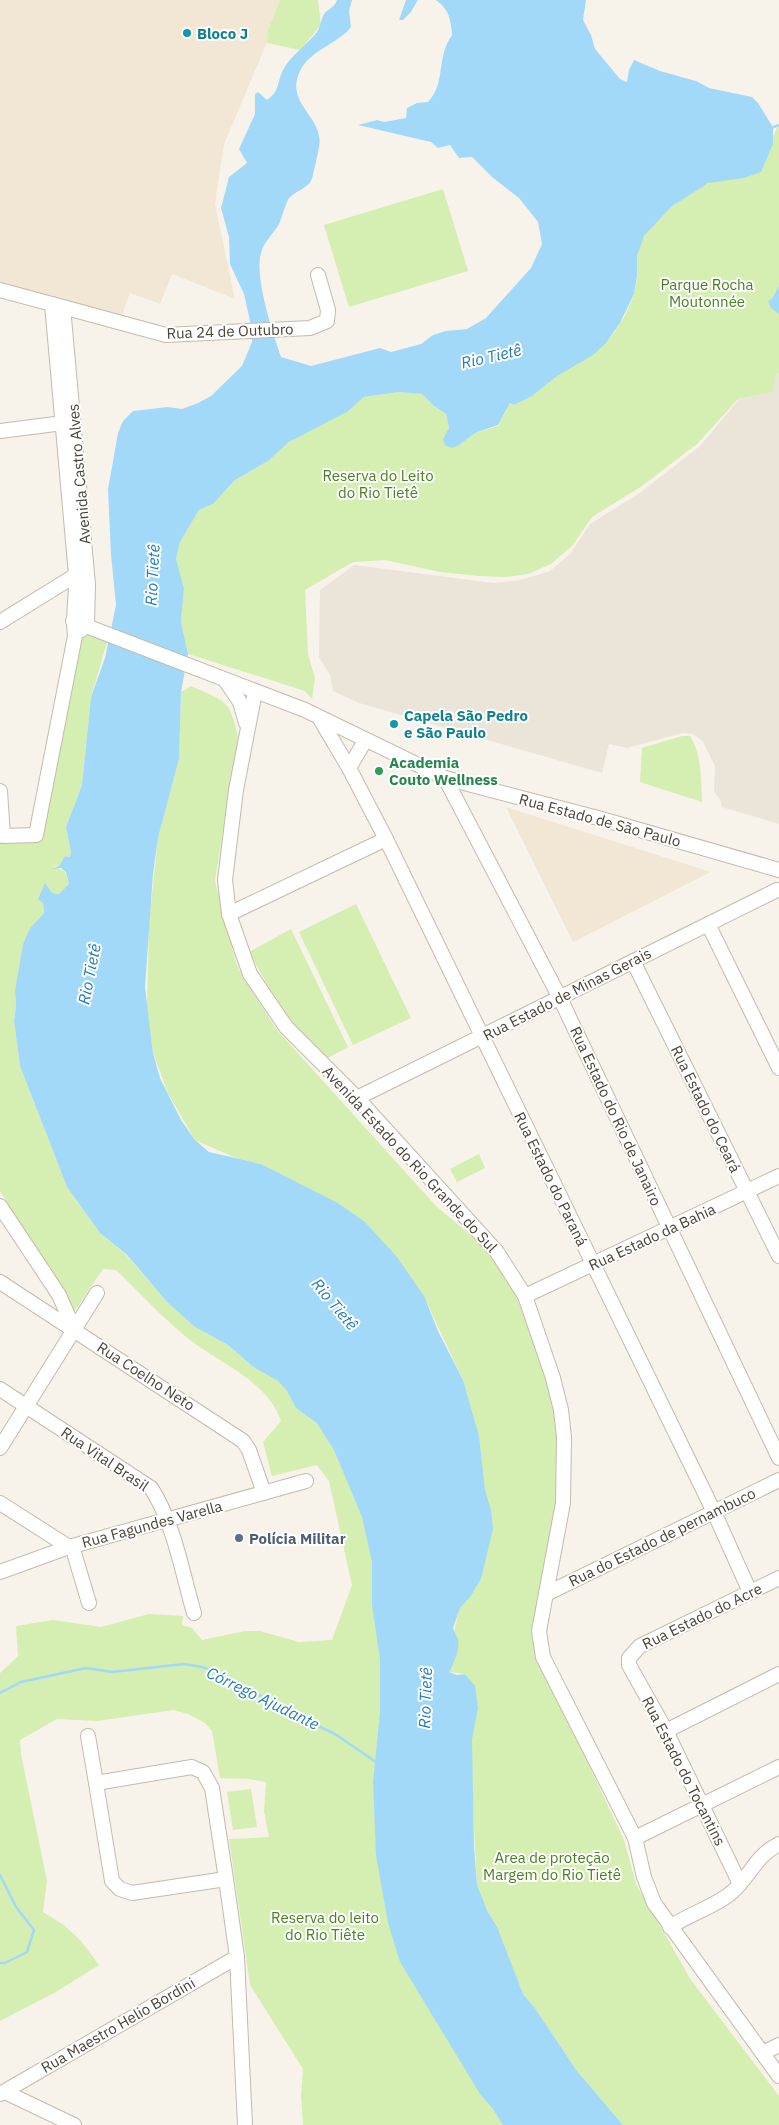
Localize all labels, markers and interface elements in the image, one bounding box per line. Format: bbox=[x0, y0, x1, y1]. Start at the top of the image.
place label: Bloco J bbox=[197, 24, 248, 43]
marker: Bloco J bbox=[181, 27, 193, 39]
park label: Parque Rocha Moutonnée bbox=[660, 275, 754, 311]
street label: Rua 24 de Outubro bbox=[166, 319, 294, 343]
water label: Rio Tietê bbox=[459, 339, 523, 373]
street label: Avenida Castro Alves bbox=[63, 403, 95, 545]
park label: Reserva do Leito do Rio Tietê bbox=[322, 466, 434, 502]
water label: Rio Tietê bbox=[140, 544, 164, 606]
place label: Capela São Pedro e São Paulo bbox=[404, 706, 528, 742]
marker: Capela São Pedro e São Paulo bbox=[388, 718, 400, 730]
place label: Academia Couto Wellness bbox=[389, 753, 498, 789]
marker: Academia Couto Wellness bbox=[373, 765, 385, 777]
street label: Rua Estado de São Paulo bbox=[517, 789, 683, 851]
water label: Rio Tietê bbox=[73, 942, 105, 1006]
street label: Rua Estado de Minas Gerais bbox=[480, 943, 654, 1045]
street label: Rua Estado do Rio de Janairo bbox=[566, 1023, 666, 1209]
street label: Rua Estado do Ceará bbox=[667, 1042, 745, 1176]
street label: Avenida Estado do Rio Grande do Sul bbox=[319, 1062, 501, 1256]
street label: Rua Estado do Paraná bbox=[510, 1109, 592, 1249]
street label: Rua Estado da Bahia bbox=[586, 1199, 718, 1275]
water label: Rio Tietê bbox=[308, 1274, 362, 1334]
street label: Rua Coelho Neto bbox=[94, 1337, 198, 1415]
street label: Rua Vital Brasil bbox=[57, 1423, 153, 1495]
street label: Rua do Estado de pernambuco bbox=[565, 1483, 759, 1591]
street label: Rua Fagundes Varella bbox=[80, 1496, 224, 1552]
place label: Polícia Militar bbox=[249, 1529, 346, 1548]
marker: Polícia Militar bbox=[233, 1532, 245, 1544]
street label: Rua Estado do Acre bbox=[639, 1579, 765, 1653]
water label: Córrego Ajudante bbox=[203, 1662, 323, 1734]
water label: Rio Tietê bbox=[414, 1667, 436, 1729]
street label: Rua Estado do Tocantins bbox=[638, 1693, 730, 1849]
park label: Area de proteção Margem do Rio Tietê bbox=[483, 1848, 621, 1884]
park label: Reserva do leito do Rio Tiête bbox=[271, 1908, 379, 1944]
street label: Rua Maestro Helio Bordini bbox=[38, 1973, 198, 2077]

